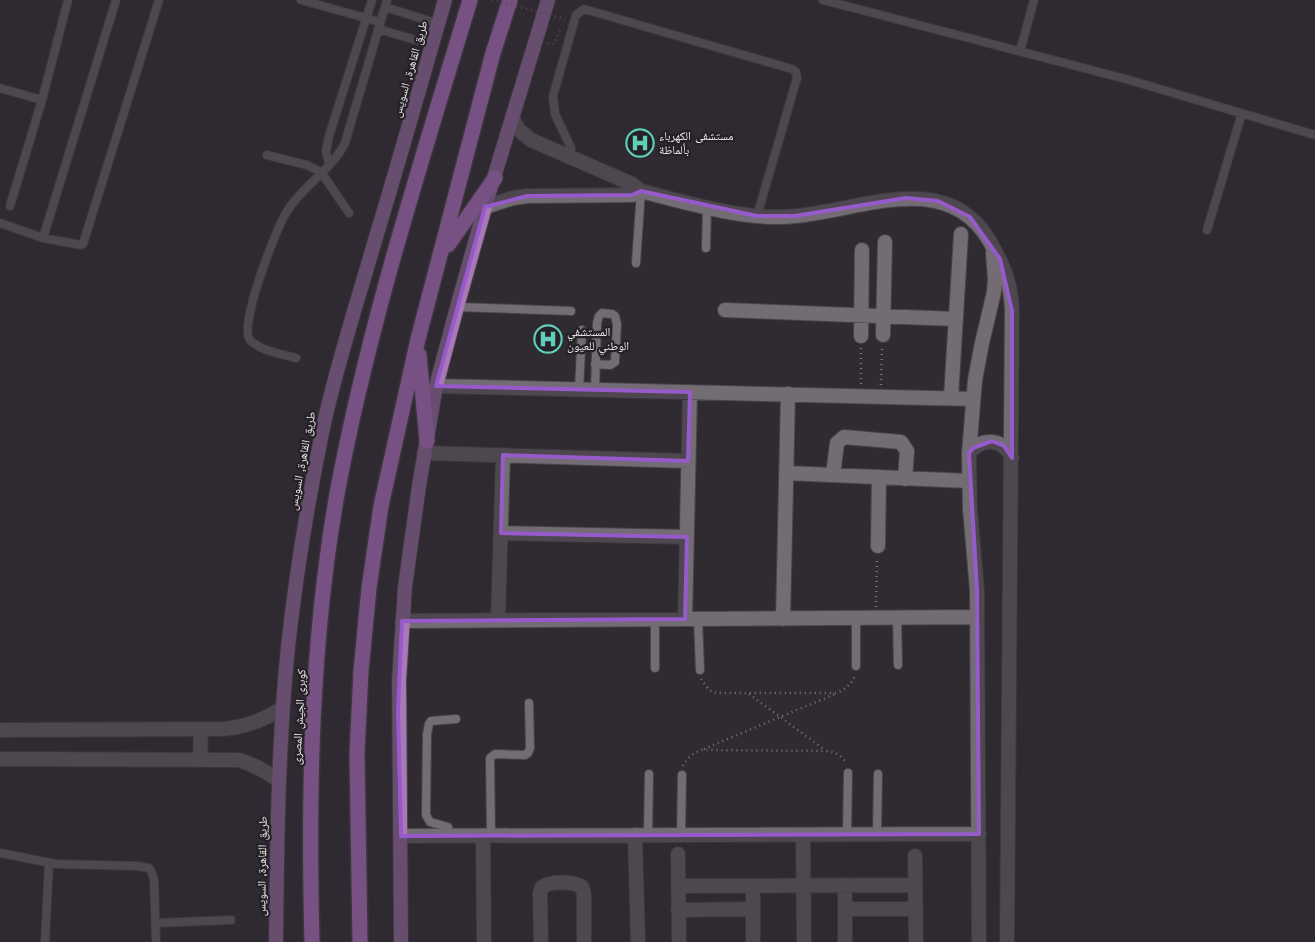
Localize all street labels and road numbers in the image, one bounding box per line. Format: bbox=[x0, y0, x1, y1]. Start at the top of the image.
street label: طريق القاهرة, السويس bbox=[389, 19, 431, 119]
street label: طريق القاهرة, السويس bbox=[286, 410, 319, 512]
street label: كوبرى الجيش المصرى bbox=[289, 669, 309, 765]
street label: طريق القاهرة, السويس bbox=[254, 816, 270, 916]

